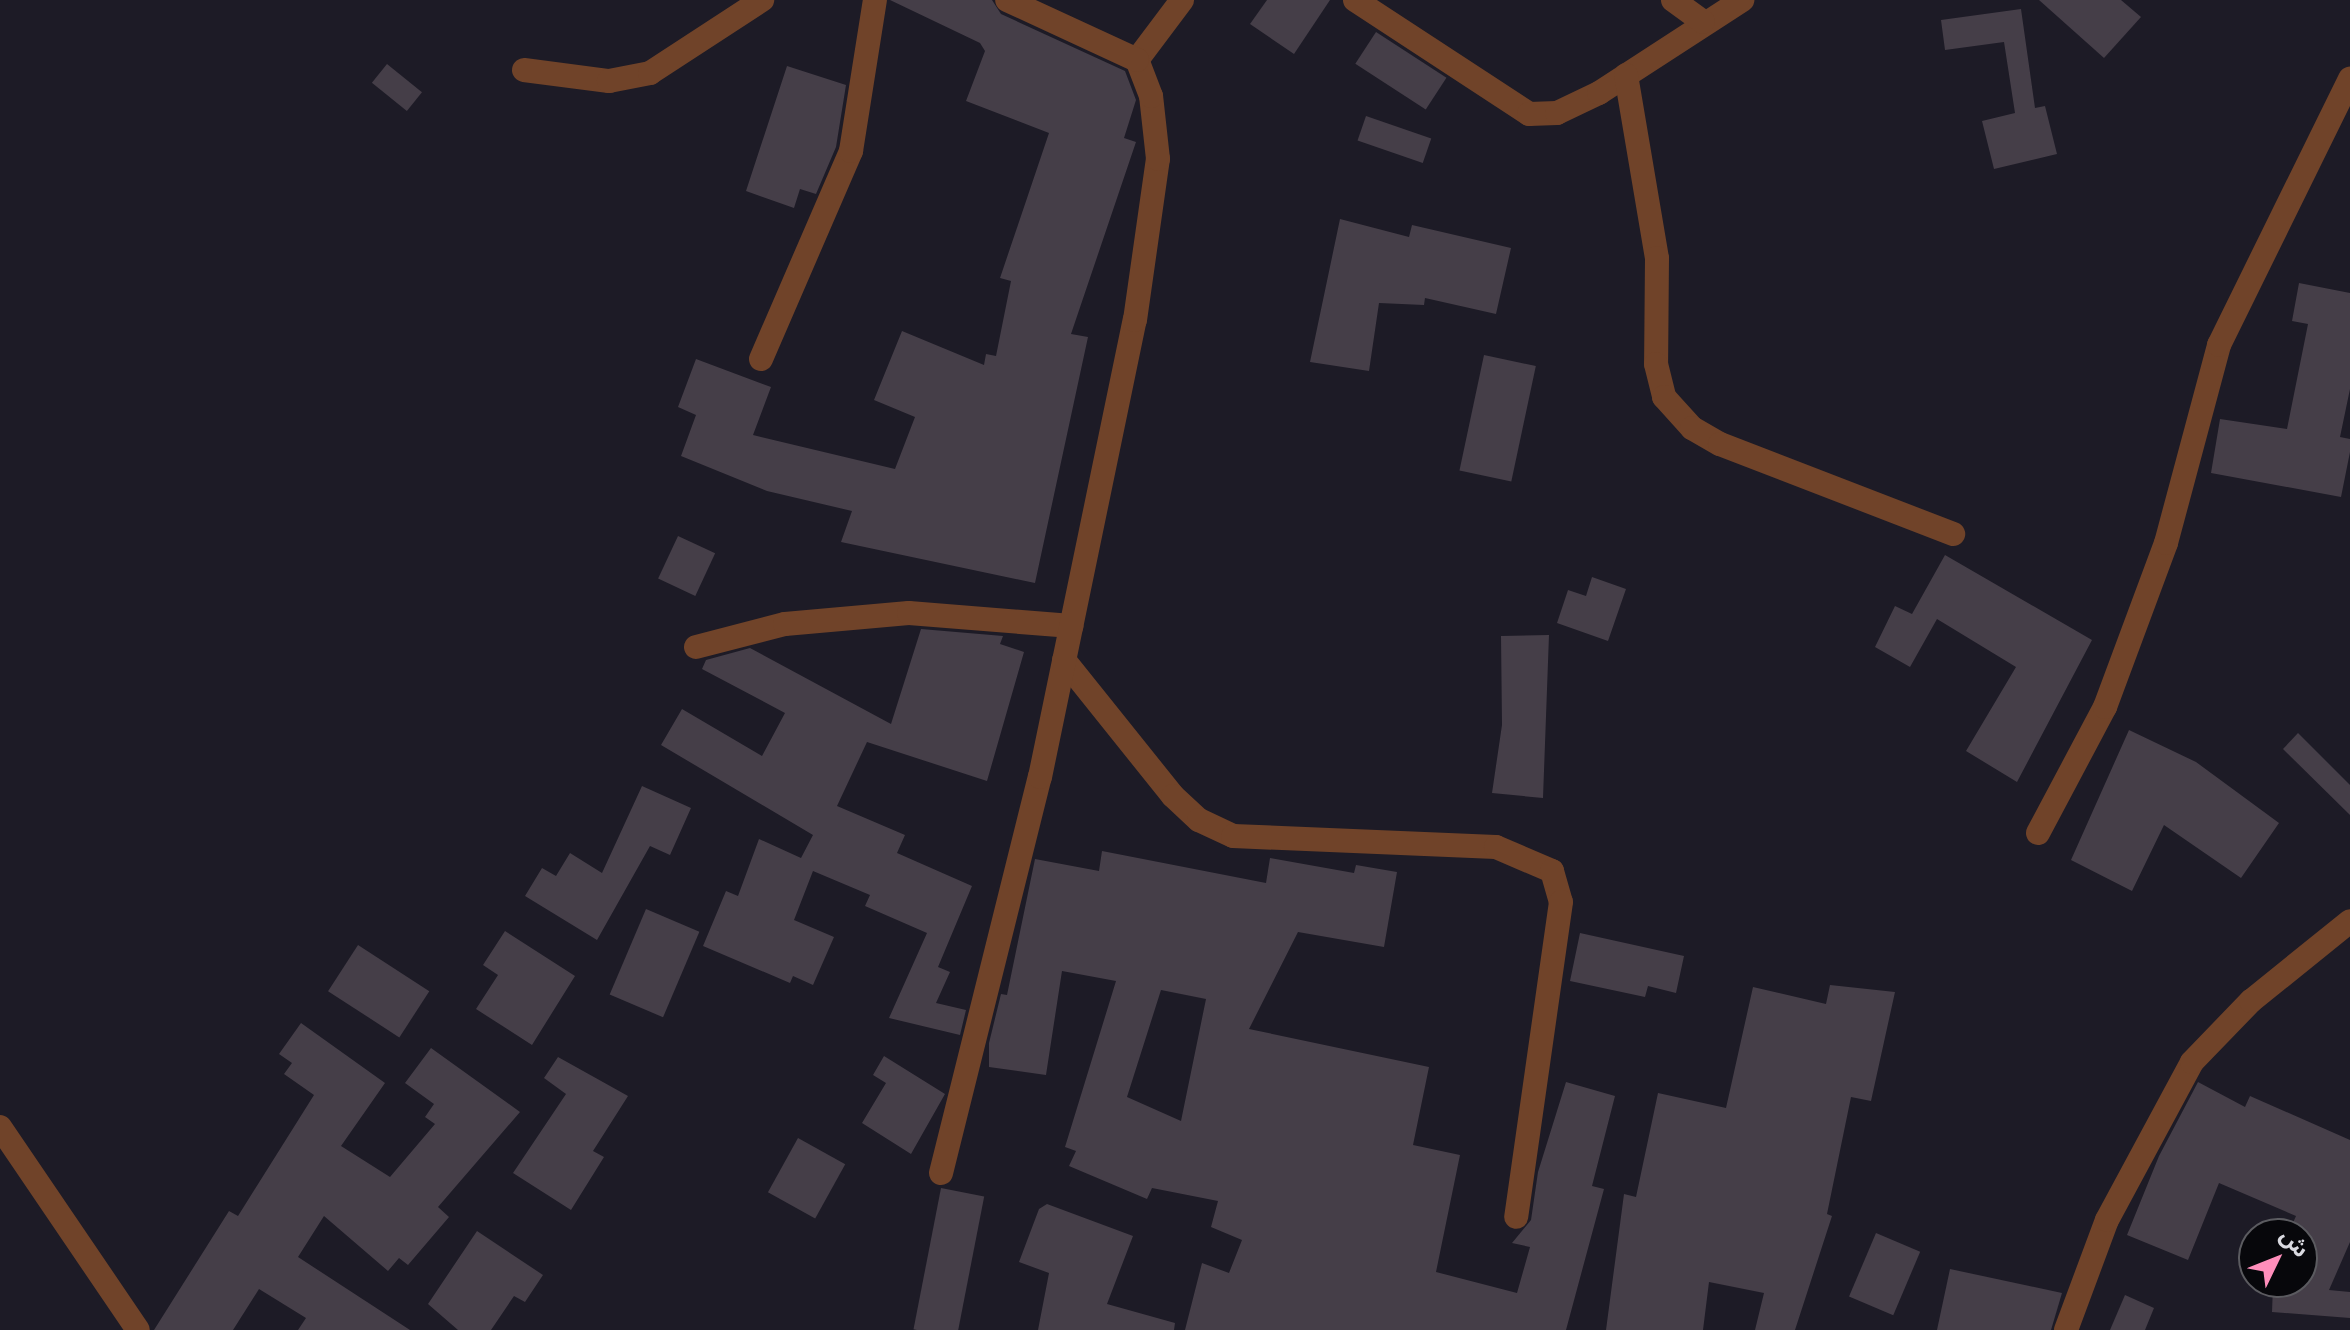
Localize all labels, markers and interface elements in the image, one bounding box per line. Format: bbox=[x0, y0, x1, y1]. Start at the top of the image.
north arrow bbox=[2238, 1218, 2318, 1298]
text: ش bbox=[2274, 1222, 2315, 1263]

